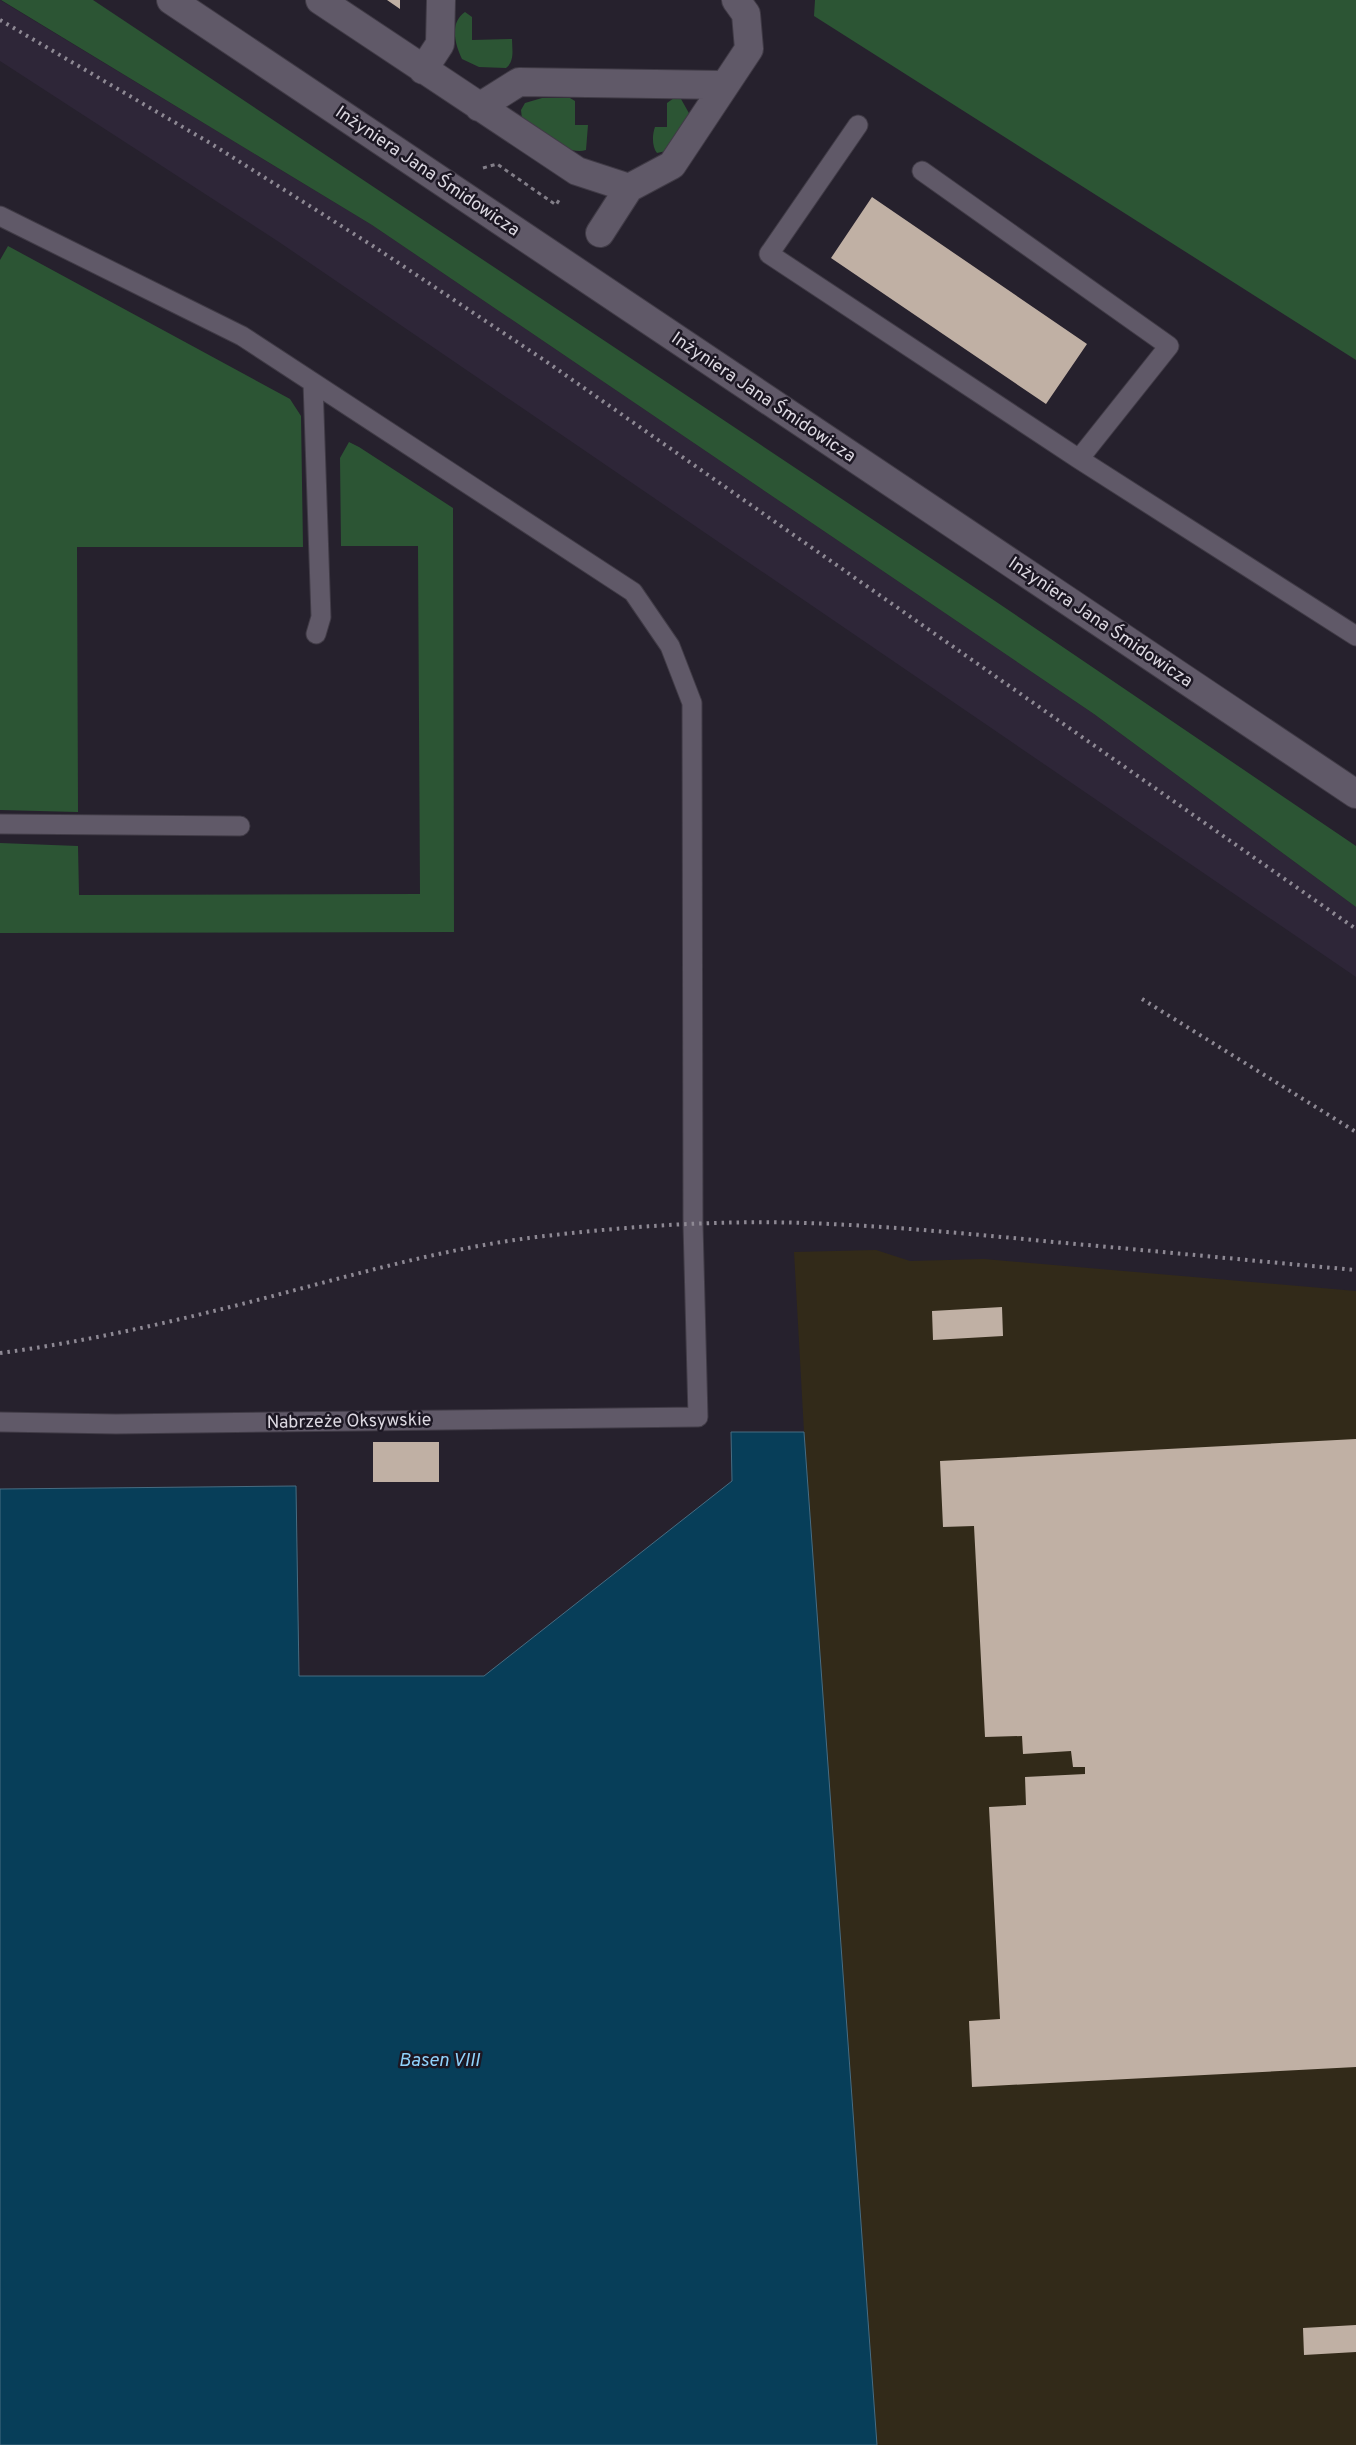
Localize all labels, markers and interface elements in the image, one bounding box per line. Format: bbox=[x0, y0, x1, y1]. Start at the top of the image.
street label: Inżyniera Jana Śmidowicza bbox=[330, 100, 525, 242]
street label: Inżyniera Jana Śmidowicza bbox=[666, 326, 861, 468]
street label: Inżyniera Jana Śmidowicza bbox=[1003, 551, 1198, 693]
street label: Nabrzeże Oksywskie bbox=[266, 1409, 432, 1435]
water label: Basen VIII bbox=[398, 2049, 480, 2073]

